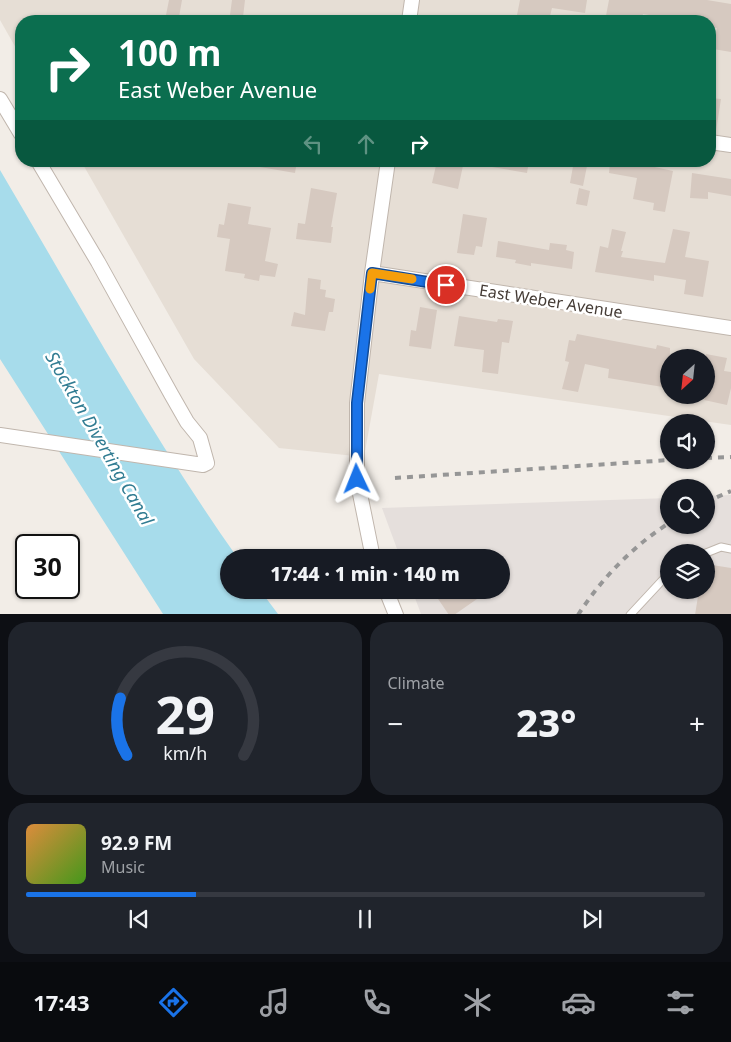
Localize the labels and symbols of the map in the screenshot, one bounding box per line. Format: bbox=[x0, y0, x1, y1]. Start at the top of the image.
pin bbox=[425, 264, 467, 306]
street label: East Weber Avenue bbox=[478, 279, 624, 323]
water label: Stockton Diverting Canal bbox=[40, 347, 160, 530]
north arrow bbox=[660, 349, 715, 404]
position arrow bbox=[330, 452, 382, 504]
speed limit sign: 30 bbox=[15, 534, 80, 599]

